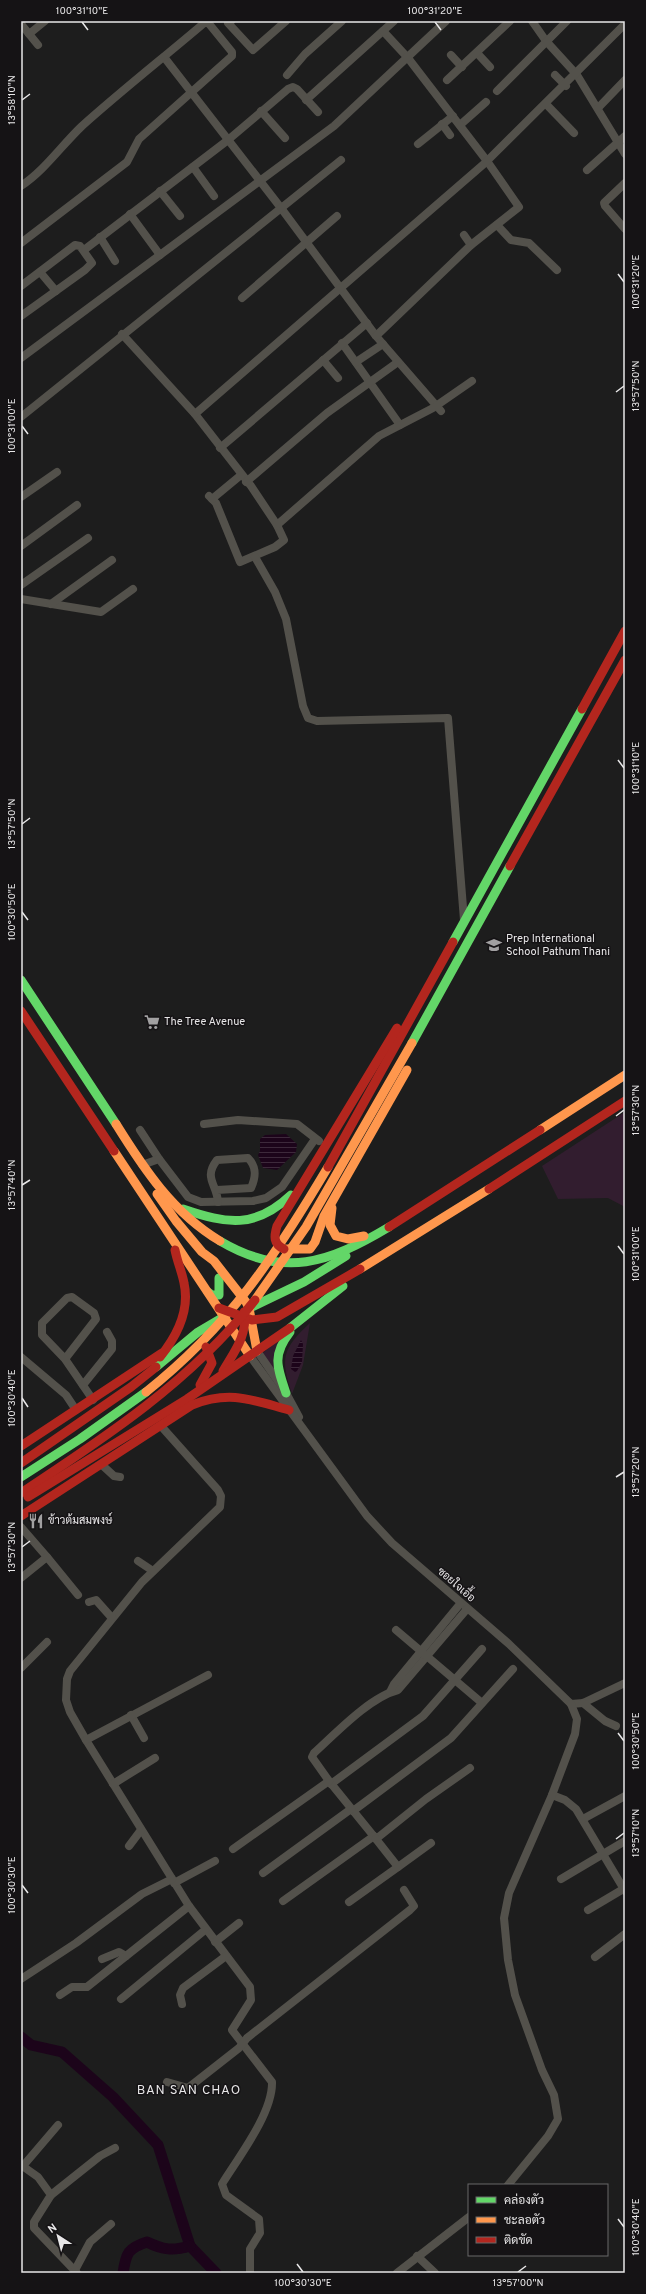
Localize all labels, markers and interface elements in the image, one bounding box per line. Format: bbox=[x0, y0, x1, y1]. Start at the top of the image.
text: 100°31'10"E bbox=[56, 5, 108, 18]
text: 100°31'20"E bbox=[407, 5, 463, 18]
text: 13°58'10"N bbox=[6, 75, 19, 125]
text: 100°31'20"E bbox=[630, 254, 643, 310]
text: 13°57'50"N bbox=[630, 360, 643, 412]
text: 100°31'00"E bbox=[6, 398, 19, 454]
text: 100°31'10"E bbox=[630, 742, 643, 794]
text: 13°57'50"N bbox=[6, 798, 19, 850]
text: 100°30'50"E bbox=[6, 883, 19, 941]
place label: Prep International School Pathum Thani bbox=[506, 932, 610, 959]
school or university icon: Prep International School Pathum Thani bbox=[485, 936, 503, 954]
supermarket icon: The Tree Avenue bbox=[143, 1013, 161, 1031]
place label: The Tree Avenue bbox=[164, 1015, 245, 1029]
text: 13°57'30"N bbox=[630, 1085, 643, 1135]
text: 13°57'40"N bbox=[6, 1159, 19, 1211]
text: 100°31'00"E bbox=[630, 1226, 643, 1282]
text: 100°30'40"E bbox=[6, 1369, 19, 1427]
text: 13°57'20"N bbox=[630, 1447, 643, 1497]
restaurant icon: ข้าวต้มสมพงษ์ bbox=[27, 1512, 45, 1530]
place label: ข้าวต้มสมพงษ์ bbox=[48, 1512, 113, 1528]
text: 13°57'30"N bbox=[6, 1522, 19, 1572]
street label: ซอยใจเอื้อ bbox=[434, 1561, 481, 1605]
text: 100°30'50"E bbox=[630, 1712, 643, 1770]
text: 13°57'10"N bbox=[630, 1809, 643, 1857]
text: 100°30'30"E bbox=[6, 1856, 19, 1914]
district label: BAN SAN CHAO bbox=[137, 2083, 241, 2099]
legend bbox=[468, 2184, 608, 2256]
text: คล่องตัว bbox=[504, 2193, 544, 2209]
text: 100°30'40"E bbox=[630, 2198, 643, 2256]
text: ชะลอตัว bbox=[504, 2213, 545, 2229]
north arrow bbox=[38, 2216, 78, 2256]
text: N bbox=[45, 2221, 60, 2237]
text: ติดขัด bbox=[504, 2233, 533, 2249]
text: 100°30'30"E bbox=[274, 2277, 332, 2290]
text: 13°57'00"N bbox=[492, 2277, 544, 2290]

